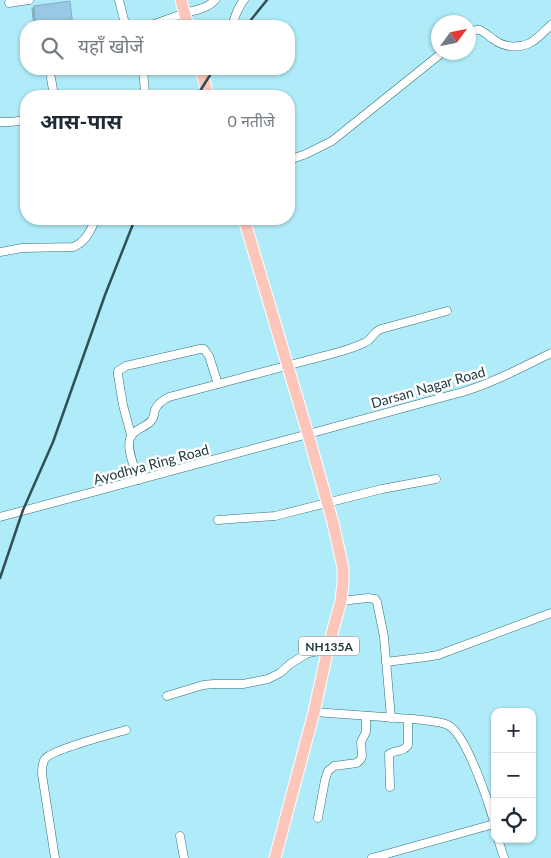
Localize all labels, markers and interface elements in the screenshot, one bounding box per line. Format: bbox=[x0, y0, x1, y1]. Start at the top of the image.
north arrow bbox=[431, 15, 476, 60]
search box bbox=[20, 20, 295, 75]
icon: search bbox=[38, 34, 66, 62]
text: यहाँ खोजें bbox=[78, 34, 143, 57]
text: आस-पास bbox=[40, 108, 122, 133]
text: 0 नतीजे bbox=[228, 111, 275, 130]
street label: Darsan Nagar Road bbox=[369, 363, 487, 411]
street label: Ayodhya Ring Road bbox=[91, 440, 211, 488]
road number: NH135A bbox=[299, 636, 359, 656]
map controls bbox=[491, 708, 536, 843]
button: + bbox=[491, 708, 536, 753]
button: − bbox=[491, 753, 536, 798]
button: locate bbox=[491, 798, 536, 843]

